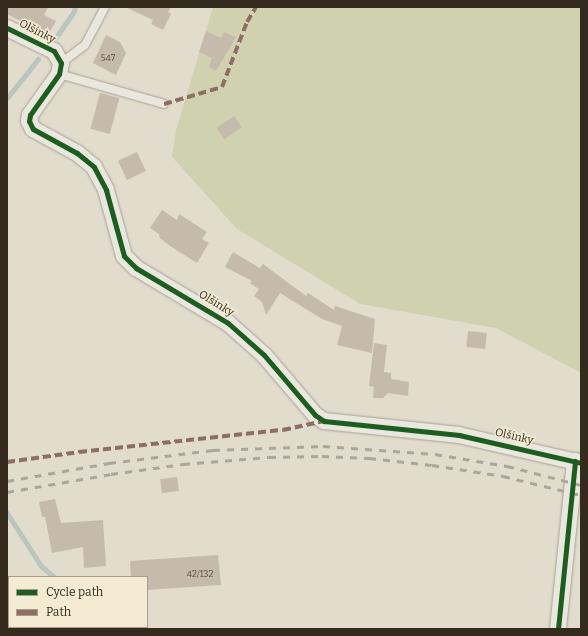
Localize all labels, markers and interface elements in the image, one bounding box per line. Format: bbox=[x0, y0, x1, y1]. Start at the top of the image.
street label: Olšinky bbox=[17, 17, 57, 47]
house number: 547 bbox=[101, 53, 115, 63]
street label: Olšinky bbox=[196, 288, 236, 320]
street label: Olšinky bbox=[494, 426, 534, 448]
house number: 42/132 bbox=[187, 569, 213, 579]
legend bbox=[8, 576, 148, 628]
text: Cycle path bbox=[46, 585, 103, 599]
text: Path bbox=[46, 605, 71, 619]

